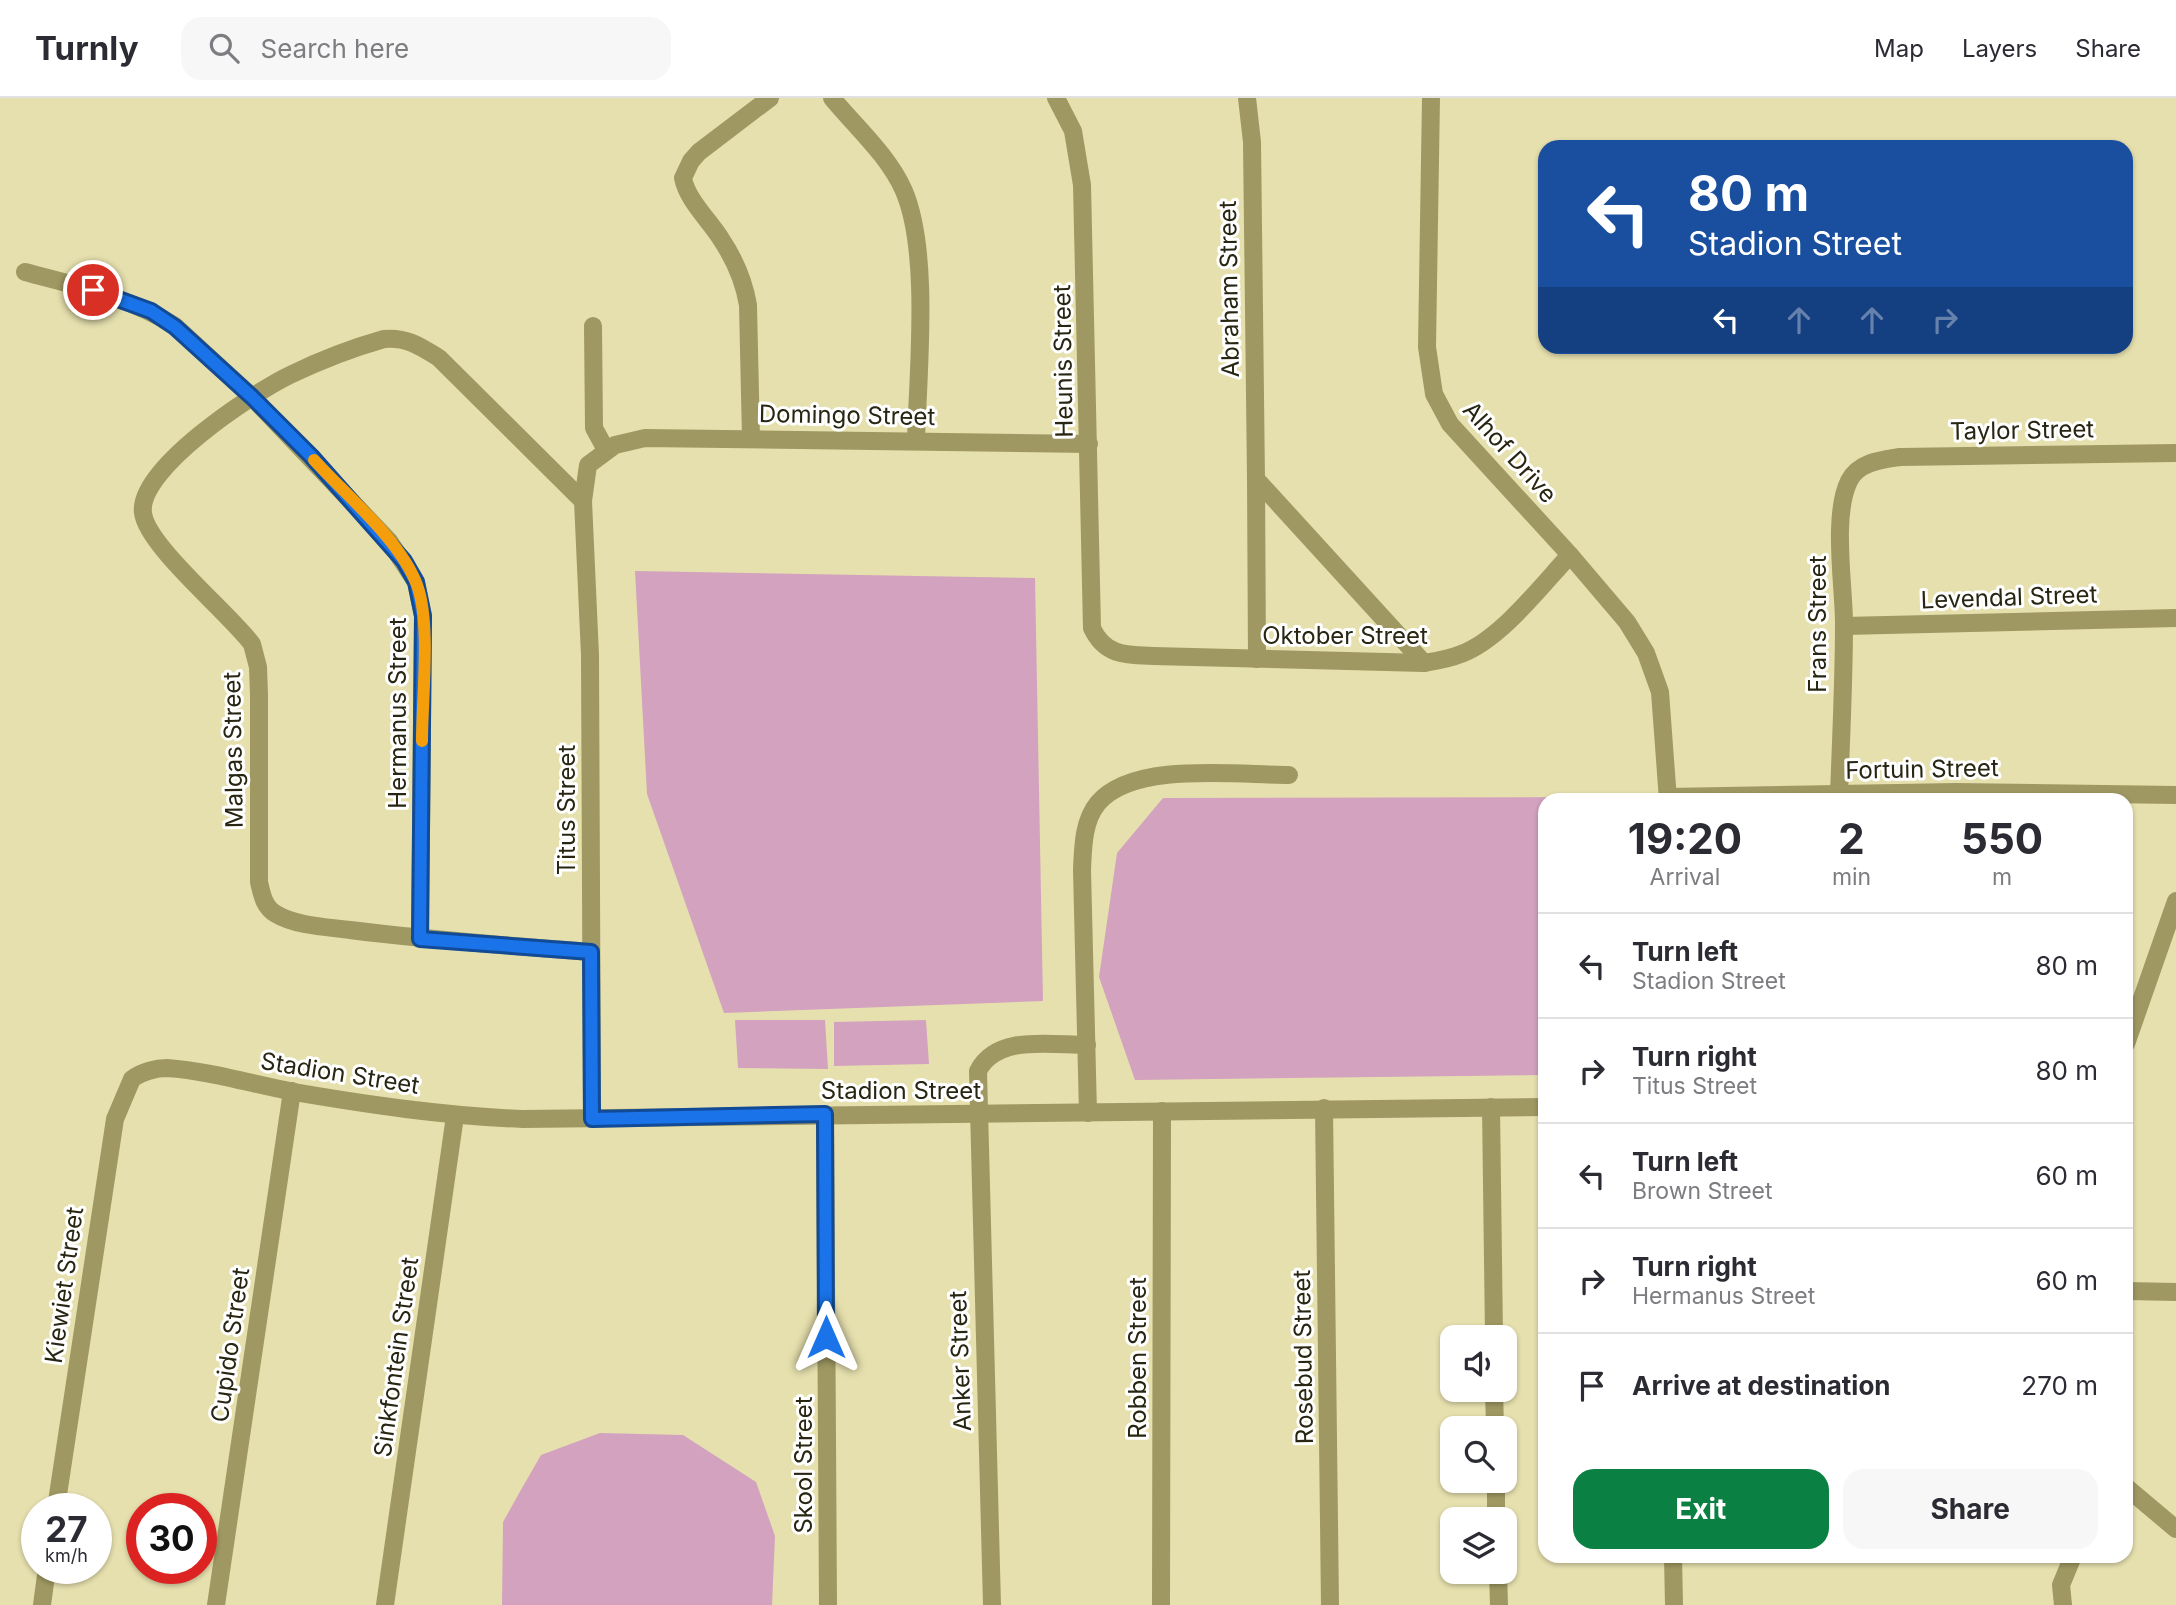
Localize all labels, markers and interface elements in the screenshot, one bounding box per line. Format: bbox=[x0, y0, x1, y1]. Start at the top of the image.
search box bbox=[181, 17, 671, 80]
text: Turnly bbox=[35, 28, 139, 68]
icon: search bbox=[205, 29, 243, 67]
text: Search here bbox=[261, 33, 409, 64]
text: Map bbox=[1874, 34, 1924, 63]
text: Layers bbox=[1962, 34, 2037, 63]
text: Share bbox=[2075, 34, 2141, 63]
text: 80 m bbox=[1688, 164, 1809, 223]
icon: left bbox=[1573, 168, 1664, 259]
street label: Abraham Street bbox=[1213, 200, 1245, 378]
text: Stadion Street bbox=[1688, 224, 1902, 263]
pin bbox=[63, 260, 123, 320]
icon: arrive bbox=[74, 271, 112, 309]
street label: Heunis Street bbox=[1047, 284, 1079, 438]
icon: left bbox=[1707, 301, 1745, 339]
icon: ahead bbox=[1780, 301, 1818, 339]
icon: ahead bbox=[1853, 301, 1891, 339]
icon: right bbox=[1926, 301, 1964, 339]
street label: Alhof Drive bbox=[1457, 395, 1563, 509]
street label: Domingo Street bbox=[759, 399, 936, 431]
street label: Taylor Street bbox=[1950, 414, 2094, 446]
street label: Frans Street bbox=[1803, 555, 1832, 693]
street label: Levendal Street bbox=[1920, 579, 2098, 615]
street label: Hermanus Street bbox=[383, 617, 412, 809]
street label: Oktober Street bbox=[1262, 621, 1428, 650]
street label: Malgas Street bbox=[217, 671, 249, 828]
street label: Titus Street bbox=[552, 745, 581, 875]
street label: Fortuin Street bbox=[1845, 753, 1999, 785]
text: 19:20 bbox=[1628, 813, 1742, 864]
text: 2 bbox=[1838, 813, 1865, 864]
text: 550 bbox=[1961, 813, 2043, 864]
text: Arrival bbox=[1650, 863, 1720, 891]
text: min bbox=[1832, 863, 1871, 891]
text: m bbox=[1992, 863, 2012, 891]
text: Turn left bbox=[1632, 936, 1738, 967]
icon: left bbox=[1573, 947, 1611, 985]
text: 80 m bbox=[2035, 950, 2098, 981]
text: Stadion Street bbox=[1632, 967, 1786, 995]
text: Turn right bbox=[1632, 1041, 1757, 1072]
street label: Stadion Street bbox=[259, 1046, 422, 1100]
icon: right bbox=[1573, 1052, 1611, 1090]
text: 80 m bbox=[2035, 1055, 2098, 1086]
text: Titus Street bbox=[1632, 1072, 1757, 1100]
street label: Stadion Street bbox=[821, 1076, 981, 1105]
text: Turn left bbox=[1632, 1146, 1738, 1177]
icon: left bbox=[1573, 1157, 1611, 1195]
text: 60 m bbox=[2035, 1160, 2098, 1191]
text: Brown Street bbox=[1632, 1177, 1772, 1205]
street label: Kiewiet Street bbox=[39, 1205, 89, 1365]
text: Turn right bbox=[1632, 1251, 1757, 1282]
street label: Sinkfontein Street bbox=[368, 1255, 424, 1459]
icon: right bbox=[1573, 1262, 1611, 1300]
text: 60 m bbox=[2035, 1265, 2098, 1296]
street label: Cupido Street bbox=[205, 1266, 255, 1424]
street label: Rosebud Street bbox=[1287, 1270, 1319, 1444]
street label: Robben Street bbox=[1123, 1277, 1152, 1439]
text: Hermanus Street bbox=[1632, 1282, 1815, 1310]
street label: Anker Street bbox=[943, 1290, 977, 1432]
position arrow bbox=[789, 1300, 863, 1374]
map controls bbox=[1440, 1325, 1517, 1584]
button: sound bbox=[1440, 1325, 1517, 1402]
icon: arrive bbox=[1573, 1367, 1611, 1405]
text: Arrive at destination bbox=[1632, 1370, 1891, 1401]
text: 270 m bbox=[2021, 1370, 2098, 1401]
street label: Skool Street bbox=[789, 1396, 818, 1534]
button: search bbox=[1440, 1416, 1517, 1493]
button: Exit bbox=[1573, 1469, 1829, 1549]
button: Share bbox=[1843, 1469, 2098, 1549]
speed limit sign: 30 bbox=[126, 1493, 217, 1584]
button: layers bbox=[1440, 1507, 1517, 1584]
text: 27 bbox=[45, 1508, 88, 1550]
text: km/h bbox=[45, 1545, 88, 1566]

